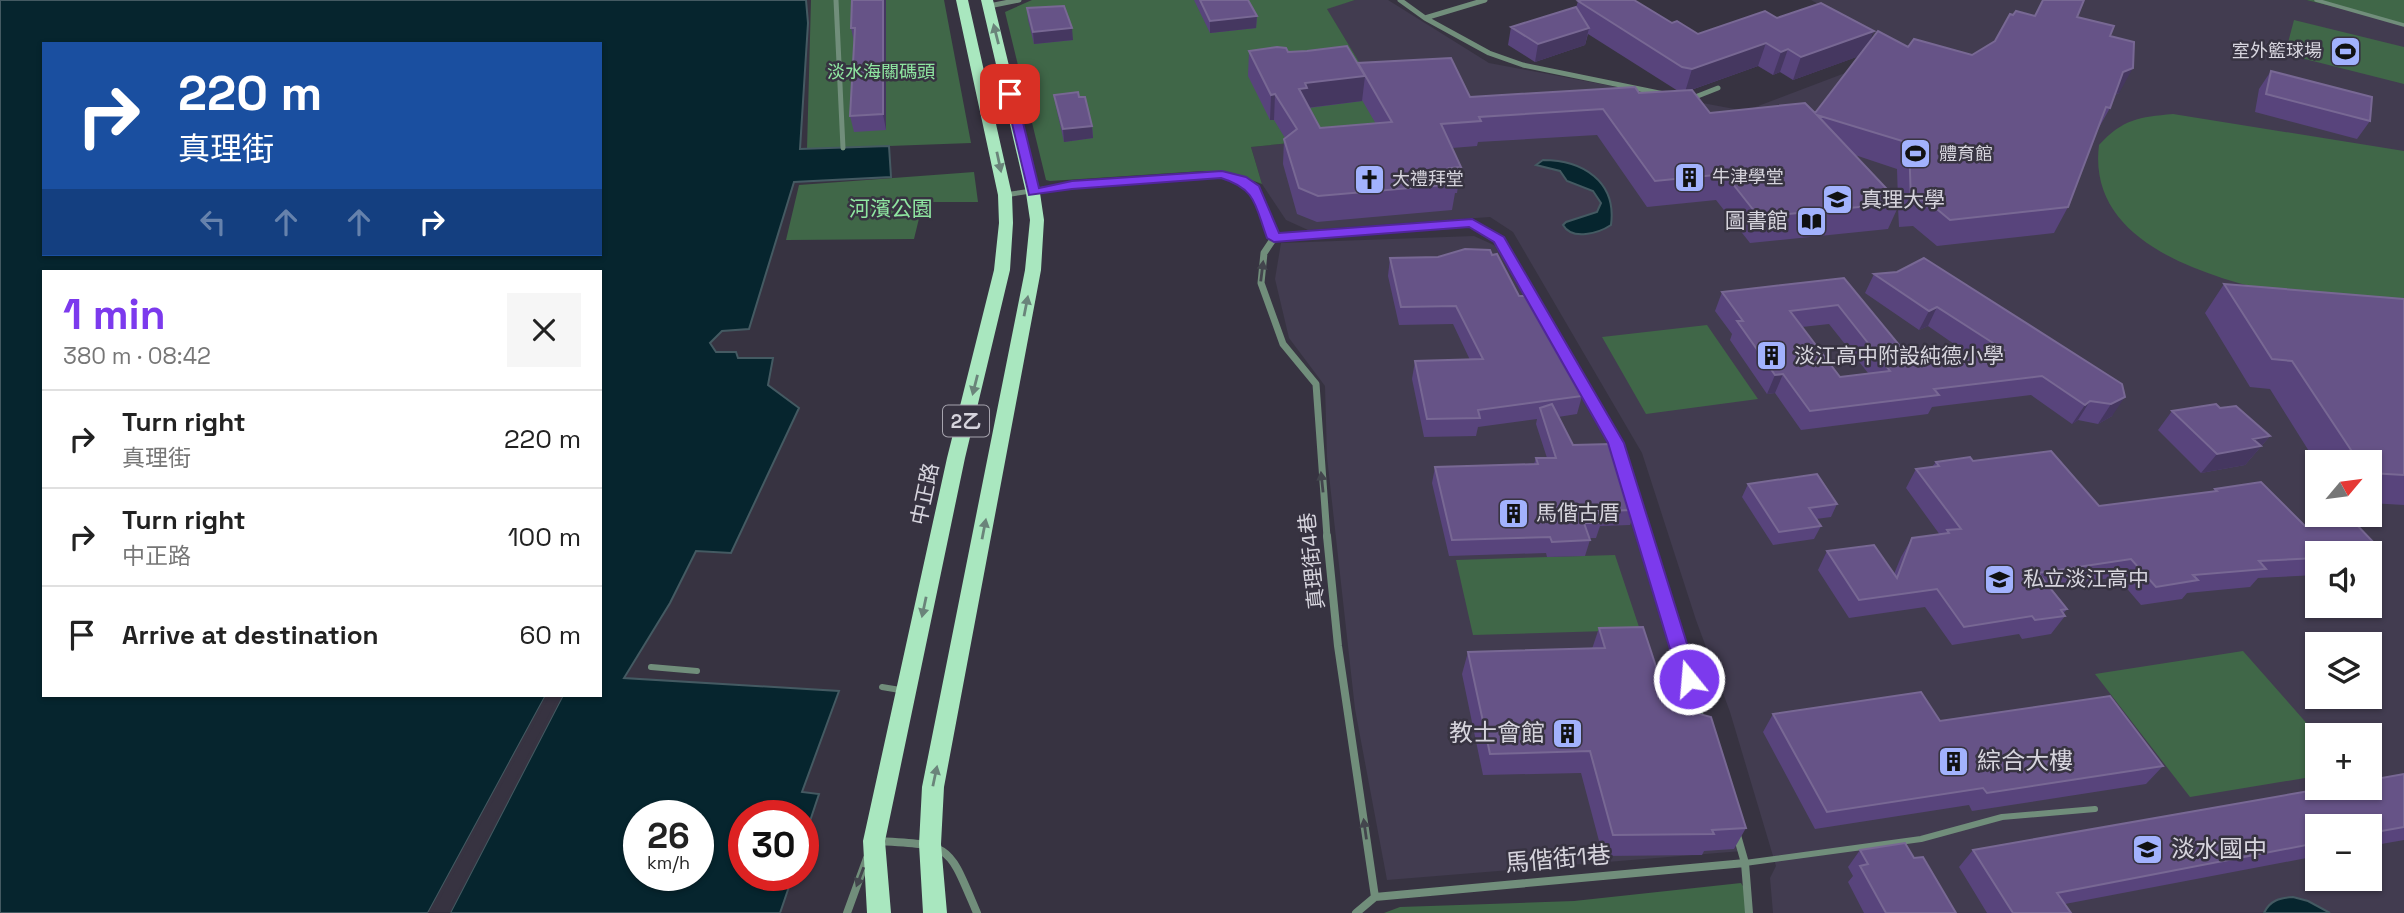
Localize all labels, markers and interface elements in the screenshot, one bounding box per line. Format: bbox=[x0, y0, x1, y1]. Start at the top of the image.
one-way arrow bbox=[990, 23, 1001, 45]
sports icon: 室外籃球場 bbox=[2328, 34, 2362, 68]
place label: 室外籃球場 bbox=[2232, 39, 2322, 62]
park label: 淡水海關碼頭 bbox=[827, 60, 935, 83]
text: 220 m bbox=[178, 62, 322, 124]
pin bbox=[980, 64, 1040, 124]
icon: right bbox=[63, 70, 154, 161]
icon: arrive bbox=[991, 75, 1029, 113]
text: 真理街 bbox=[178, 129, 274, 169]
sports icon: 體育館 bbox=[1899, 137, 1933, 171]
place label: 體育館 bbox=[1939, 142, 1993, 165]
one-way arrow bbox=[993, 151, 1004, 173]
building icon: 牛津學堂 bbox=[1672, 160, 1706, 194]
church icon: 大禮拜堂 bbox=[1352, 162, 1386, 196]
place label: 牛津學堂 bbox=[1712, 165, 1784, 188]
place label: 大禮拜堂 bbox=[1392, 167, 1464, 190]
school or university icon: 真理大學 bbox=[1821, 183, 1855, 217]
place label: 真理大學 bbox=[1861, 186, 1945, 213]
park label: 河濱公園 bbox=[849, 195, 933, 222]
icon: left bbox=[194, 203, 232, 241]
icon: ahead bbox=[267, 203, 305, 241]
icon: ahead bbox=[340, 203, 378, 241]
icon: right bbox=[413, 203, 451, 241]
library icon: 圖書館 bbox=[1794, 204, 1828, 238]
place label: 圖書館 bbox=[1725, 207, 1788, 234]
one-way arrow bbox=[1257, 260, 1268, 282]
text: 1 min bbox=[63, 288, 166, 341]
button: close bbox=[507, 293, 581, 367]
one-way arrow bbox=[1021, 294, 1032, 316]
building icon: 淡江高中附設純德小學 bbox=[1754, 339, 1788, 373]
text: 380 m · 08:42 bbox=[63, 341, 211, 371]
place label: 淡江高中附設純德小學 bbox=[1794, 342, 2004, 369]
one-way arrow bbox=[969, 375, 980, 397]
text: Turn right bbox=[122, 405, 246, 439]
road number: 2乙 bbox=[943, 406, 989, 436]
icon: right bbox=[63, 420, 101, 458]
text: 220 m bbox=[504, 422, 581, 456]
text: 真理街 bbox=[122, 443, 191, 473]
north arrow bbox=[2305, 450, 2382, 527]
map controls bbox=[2305, 450, 2382, 891]
street label: 中正路 bbox=[905, 460, 944, 528]
one-way arrow bbox=[1316, 471, 1327, 493]
building icon: 馬偕古厝 bbox=[1496, 496, 1530, 530]
place label: 馬偕古厝 bbox=[1536, 499, 1620, 526]
text: Turn right bbox=[122, 503, 246, 537]
street label: 真理街4巷 bbox=[1293, 511, 1330, 611]
icon: right bbox=[63, 518, 101, 556]
one-way arrow bbox=[979, 518, 990, 540]
text: 100 m bbox=[508, 520, 581, 554]
text: 中正路 bbox=[122, 541, 191, 571]
button: sound bbox=[2305, 541, 2382, 618]
school or university icon: 私立淡江高中 bbox=[1983, 562, 2017, 596]
place label: 私立淡江高中 bbox=[2023, 565, 2149, 592]
one-way arrow bbox=[919, 596, 930, 618]
icon: arrive bbox=[63, 616, 101, 654]
text: Arrive at destination bbox=[122, 618, 379, 652]
text: 60 m bbox=[519, 618, 581, 652]
button: layers bbox=[2305, 632, 2382, 709]
position arrow bbox=[1652, 642, 1726, 716]
building icon: 教士會館 bbox=[1551, 716, 1585, 750]
place label: 教士會館 bbox=[1449, 717, 1545, 748]
button: + bbox=[2305, 723, 2382, 800]
building icon: 綜合大樓 bbox=[1937, 744, 1971, 778]
place label: 綜合大樓 bbox=[1977, 745, 2073, 776]
one-way arrow bbox=[930, 765, 941, 787]
speed limit sign: 30 bbox=[728, 800, 819, 891]
text: 26 bbox=[647, 814, 690, 858]
button: − bbox=[2305, 814, 2382, 891]
one-way arrow bbox=[1359, 818, 1370, 840]
school or university icon: 淡水國中 bbox=[2131, 832, 2165, 866]
place label: 淡水國中 bbox=[2171, 833, 2267, 864]
street label: 馬偕街1巷 bbox=[1504, 838, 1612, 879]
text: km/h bbox=[647, 851, 690, 874]
one-way arrow bbox=[855, 866, 866, 887]

